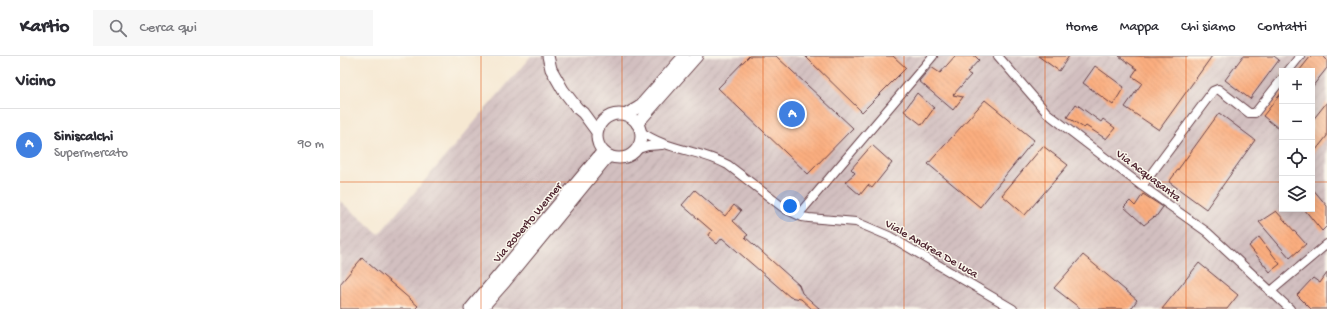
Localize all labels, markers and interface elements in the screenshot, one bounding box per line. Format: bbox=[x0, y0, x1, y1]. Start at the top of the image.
search box bbox=[93, 10, 373, 46]
text: Kartio bbox=[20, 16, 69, 39]
icon: search bbox=[107, 17, 129, 39]
text: Cerca qui bbox=[139, 19, 197, 37]
text: Home bbox=[1065, 19, 1098, 36]
text: Mappa bbox=[1120, 19, 1159, 36]
text: Chi siamo bbox=[1181, 19, 1236, 36]
text: Contatti bbox=[1258, 19, 1307, 36]
map controls bbox=[1279, 68, 1315, 212]
button: + bbox=[1279, 68, 1315, 104]
text: Vicino bbox=[16, 72, 56, 92]
pin: A bbox=[779, 99, 805, 129]
button: − bbox=[1279, 104, 1315, 140]
text: Siniscalchi bbox=[54, 128, 113, 146]
text: A bbox=[25, 137, 33, 152]
text: 90 m bbox=[298, 137, 324, 152]
button: locate bbox=[1279, 140, 1315, 176]
text: Supermercato bbox=[54, 146, 128, 161]
street label: Via Acquasanta bbox=[1112, 147, 1183, 206]
button: layers bbox=[1279, 176, 1315, 212]
street label: Via Roberto Wenner bbox=[490, 179, 567, 267]
your location bbox=[780, 196, 800, 216]
street label: Viale Andrea De Luca bbox=[881, 217, 980, 282]

